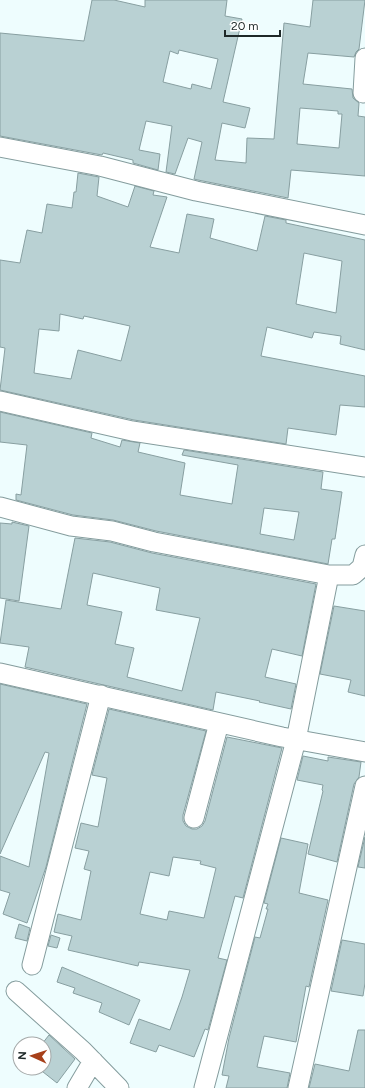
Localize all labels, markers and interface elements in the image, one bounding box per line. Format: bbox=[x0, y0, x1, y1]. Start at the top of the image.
scale bar bbox=[225, 12, 280, 38]
text: 20 m bbox=[231, 19, 259, 33]
north arrow bbox=[12, 1036, 52, 1076]
text: N bbox=[16, 1051, 29, 1060]

